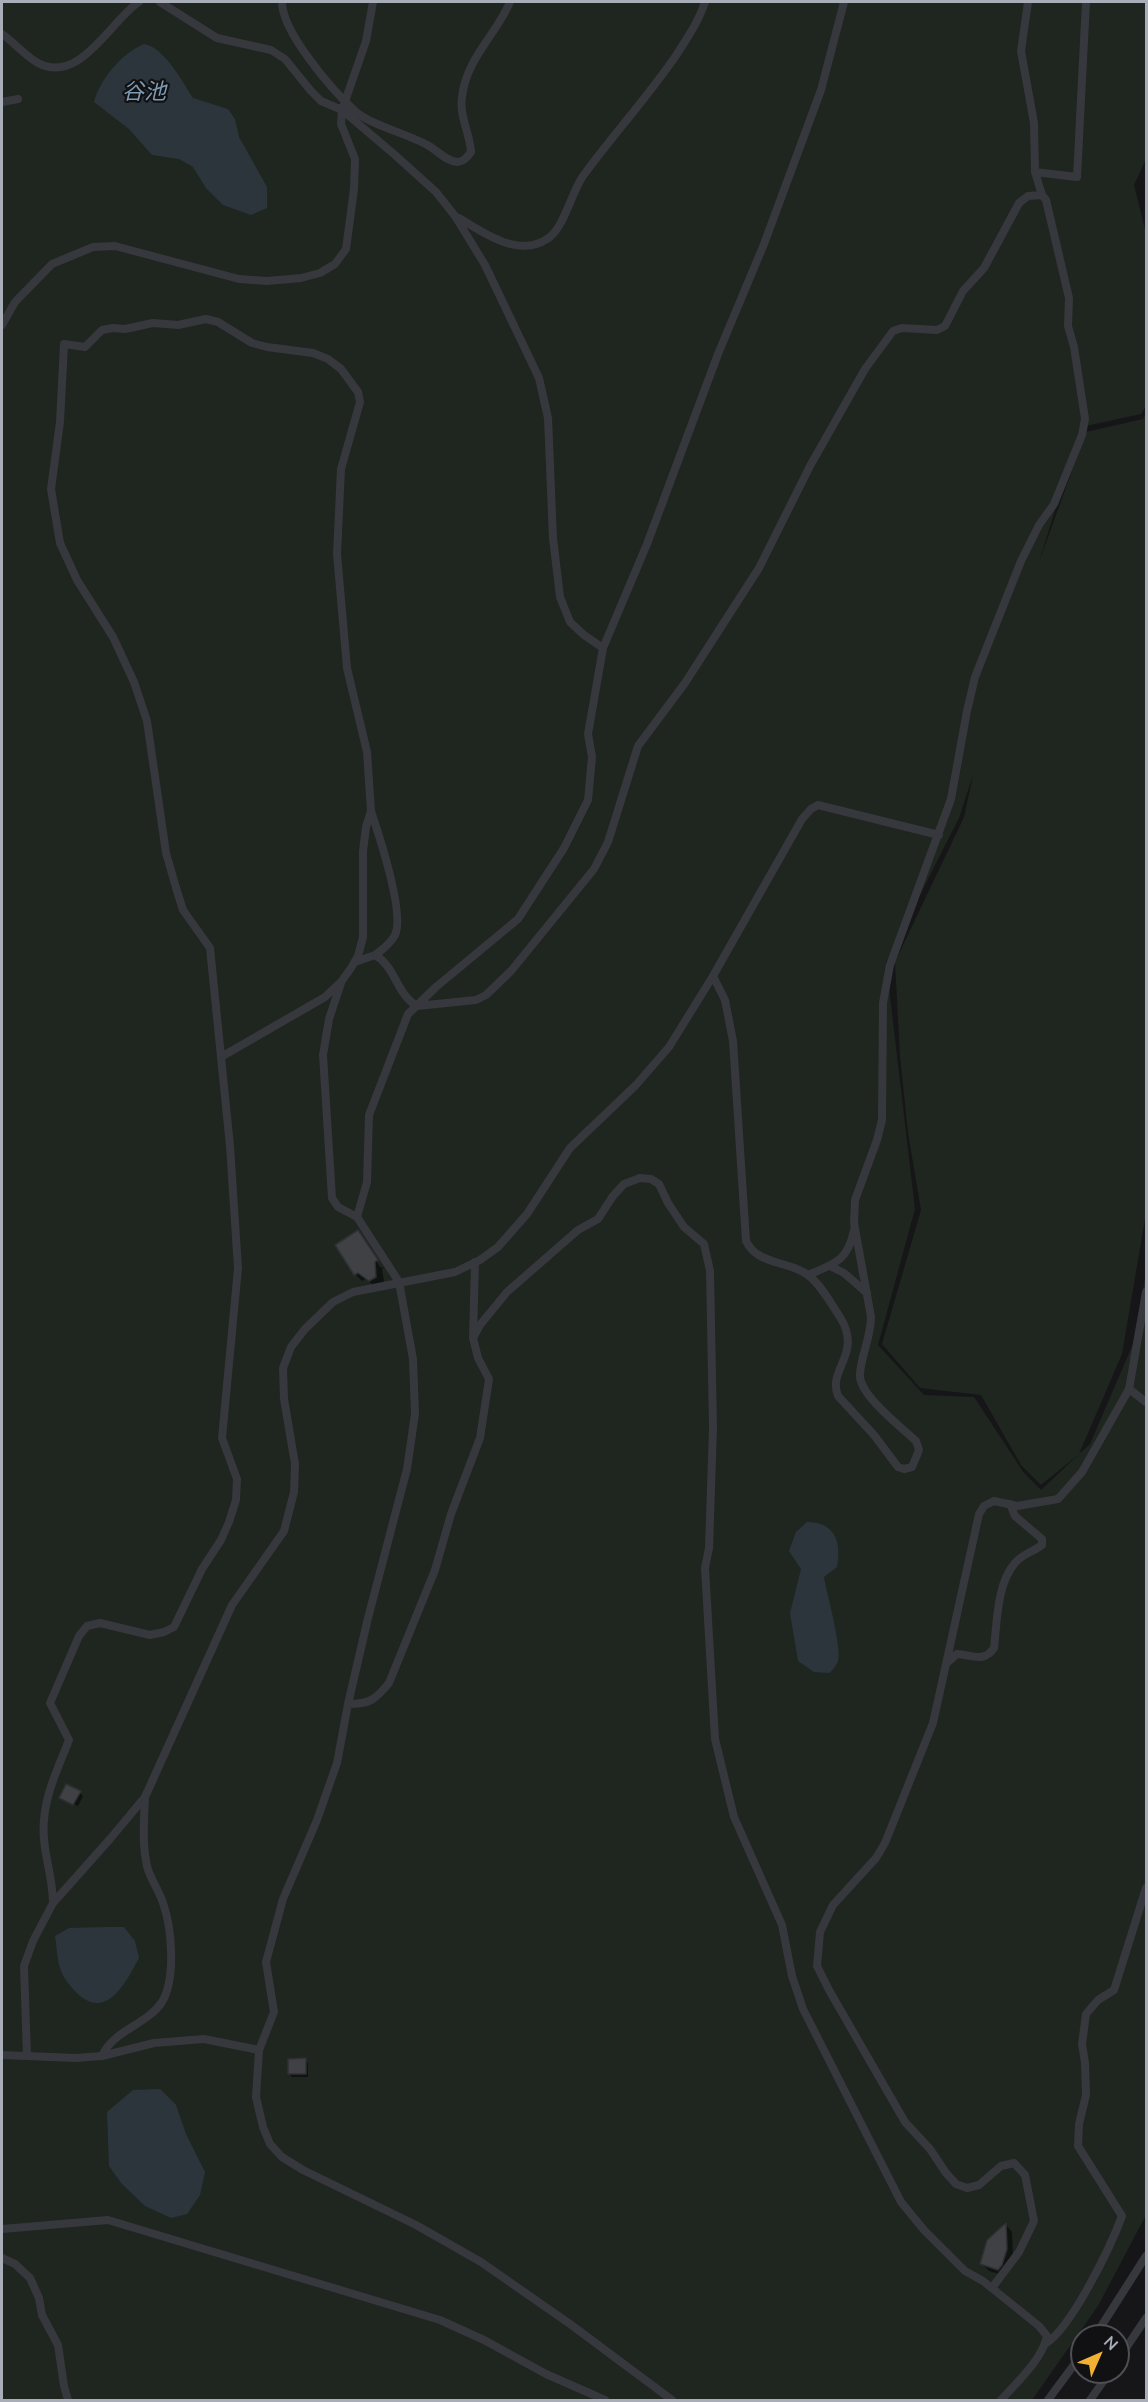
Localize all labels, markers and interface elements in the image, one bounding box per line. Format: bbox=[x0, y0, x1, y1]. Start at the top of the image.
water label: 谷池 bbox=[122, 79, 166, 105]
north arrow bbox=[1070, 2324, 1130, 2384]
text: N bbox=[1100, 2331, 1123, 2354]

